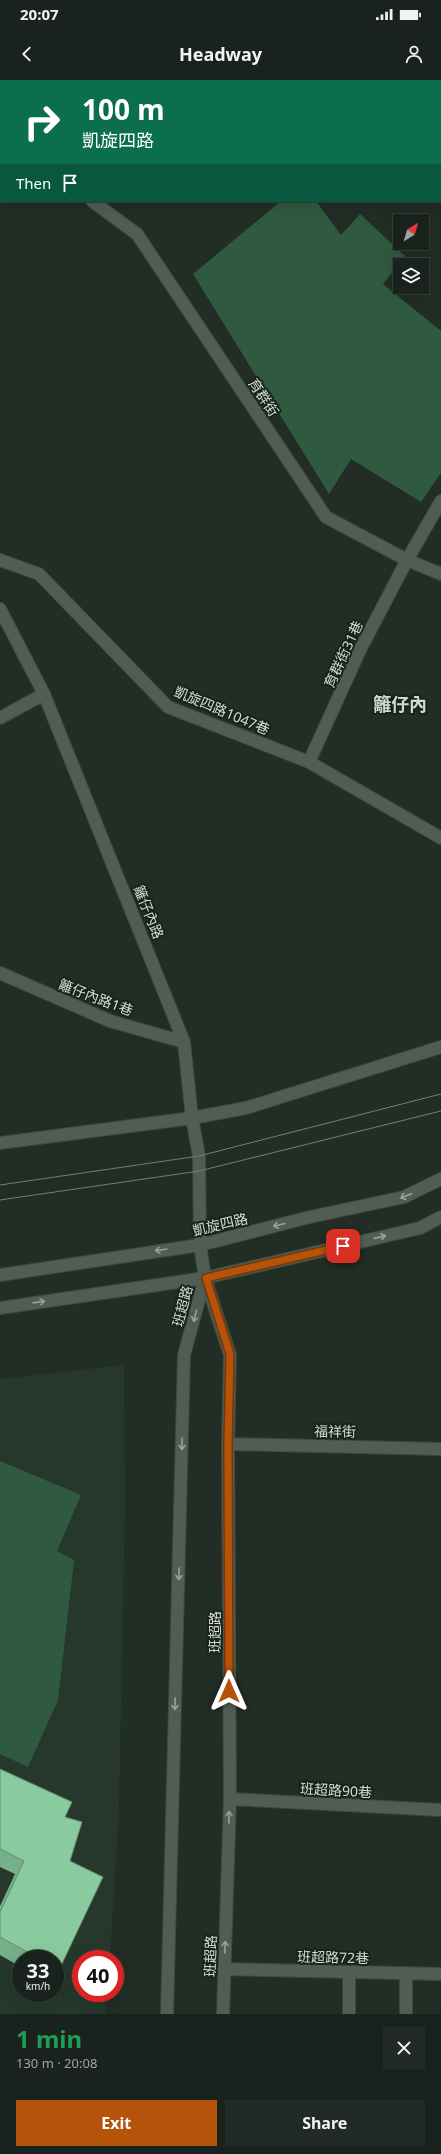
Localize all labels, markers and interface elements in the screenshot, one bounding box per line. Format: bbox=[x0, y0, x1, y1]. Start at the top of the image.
text: 20:07 bbox=[20, 4, 59, 24]
text: Headway bbox=[179, 42, 262, 66]
icon: back bbox=[16, 43, 38, 65]
icon: person bbox=[403, 43, 425, 65]
text: 100 m bbox=[82, 90, 165, 128]
icon: right bbox=[16, 96, 68, 148]
text: 凱旋四路 bbox=[82, 128, 154, 152]
icon: arrive bbox=[59, 172, 81, 194]
text: Then bbox=[16, 173, 51, 193]
north arrow bbox=[393, 214, 429, 250]
map controls bbox=[393, 214, 429, 294]
button: layers bbox=[393, 258, 429, 294]
street label: 育群街 bbox=[244, 374, 284, 420]
street label: 育群街31巷 bbox=[319, 617, 367, 691]
street label: 凱旋四路1047巷 bbox=[171, 681, 273, 739]
district label: 籬仔內 bbox=[373, 692, 427, 716]
street label: 籬仔內路 bbox=[130, 882, 168, 942]
street label: 籬仔內路1巷 bbox=[56, 974, 136, 1020]
one-way arrow bbox=[400, 1192, 412, 1200]
street label: 凱旋四路 bbox=[191, 1208, 249, 1240]
one-way arrow bbox=[273, 1221, 286, 1229]
pin bbox=[326, 1229, 360, 1263]
one-way arrow bbox=[373, 1233, 386, 1241]
icon: arrive bbox=[332, 1235, 354, 1257]
one-way arrow bbox=[155, 1246, 168, 1254]
street label: 班超路 bbox=[167, 1283, 197, 1329]
one-way arrow bbox=[32, 1298, 45, 1306]
one-way arrow bbox=[191, 1309, 198, 1322]
street label: 福祥街 bbox=[314, 1421, 356, 1441]
one-way arrow bbox=[178, 1437, 186, 1450]
one-way arrow bbox=[175, 1567, 182, 1580]
street label: 班超路 bbox=[205, 1611, 224, 1653]
position arrow bbox=[208, 1670, 250, 1712]
one-way arrow bbox=[171, 1697, 179, 1710]
street label: 班超路90巷 bbox=[300, 1779, 372, 1801]
one-way arrow bbox=[226, 1811, 233, 1824]
street label: 班超路 bbox=[200, 1935, 220, 1977]
one-way arrow bbox=[221, 1941, 229, 1954]
street label: 班超路72巷 bbox=[297, 1947, 369, 1967]
speed limit sign: 40 bbox=[72, 1950, 124, 2002]
text: 33 bbox=[27, 1957, 49, 1984]
text: km/h bbox=[26, 1979, 50, 1993]
text: 1 min bbox=[16, 2022, 82, 2055]
button: close bbox=[383, 2027, 425, 2069]
text: 130 m · 20:08 bbox=[16, 2054, 97, 2072]
button: Exit bbox=[16, 2100, 217, 2146]
button: Share bbox=[225, 2100, 425, 2146]

